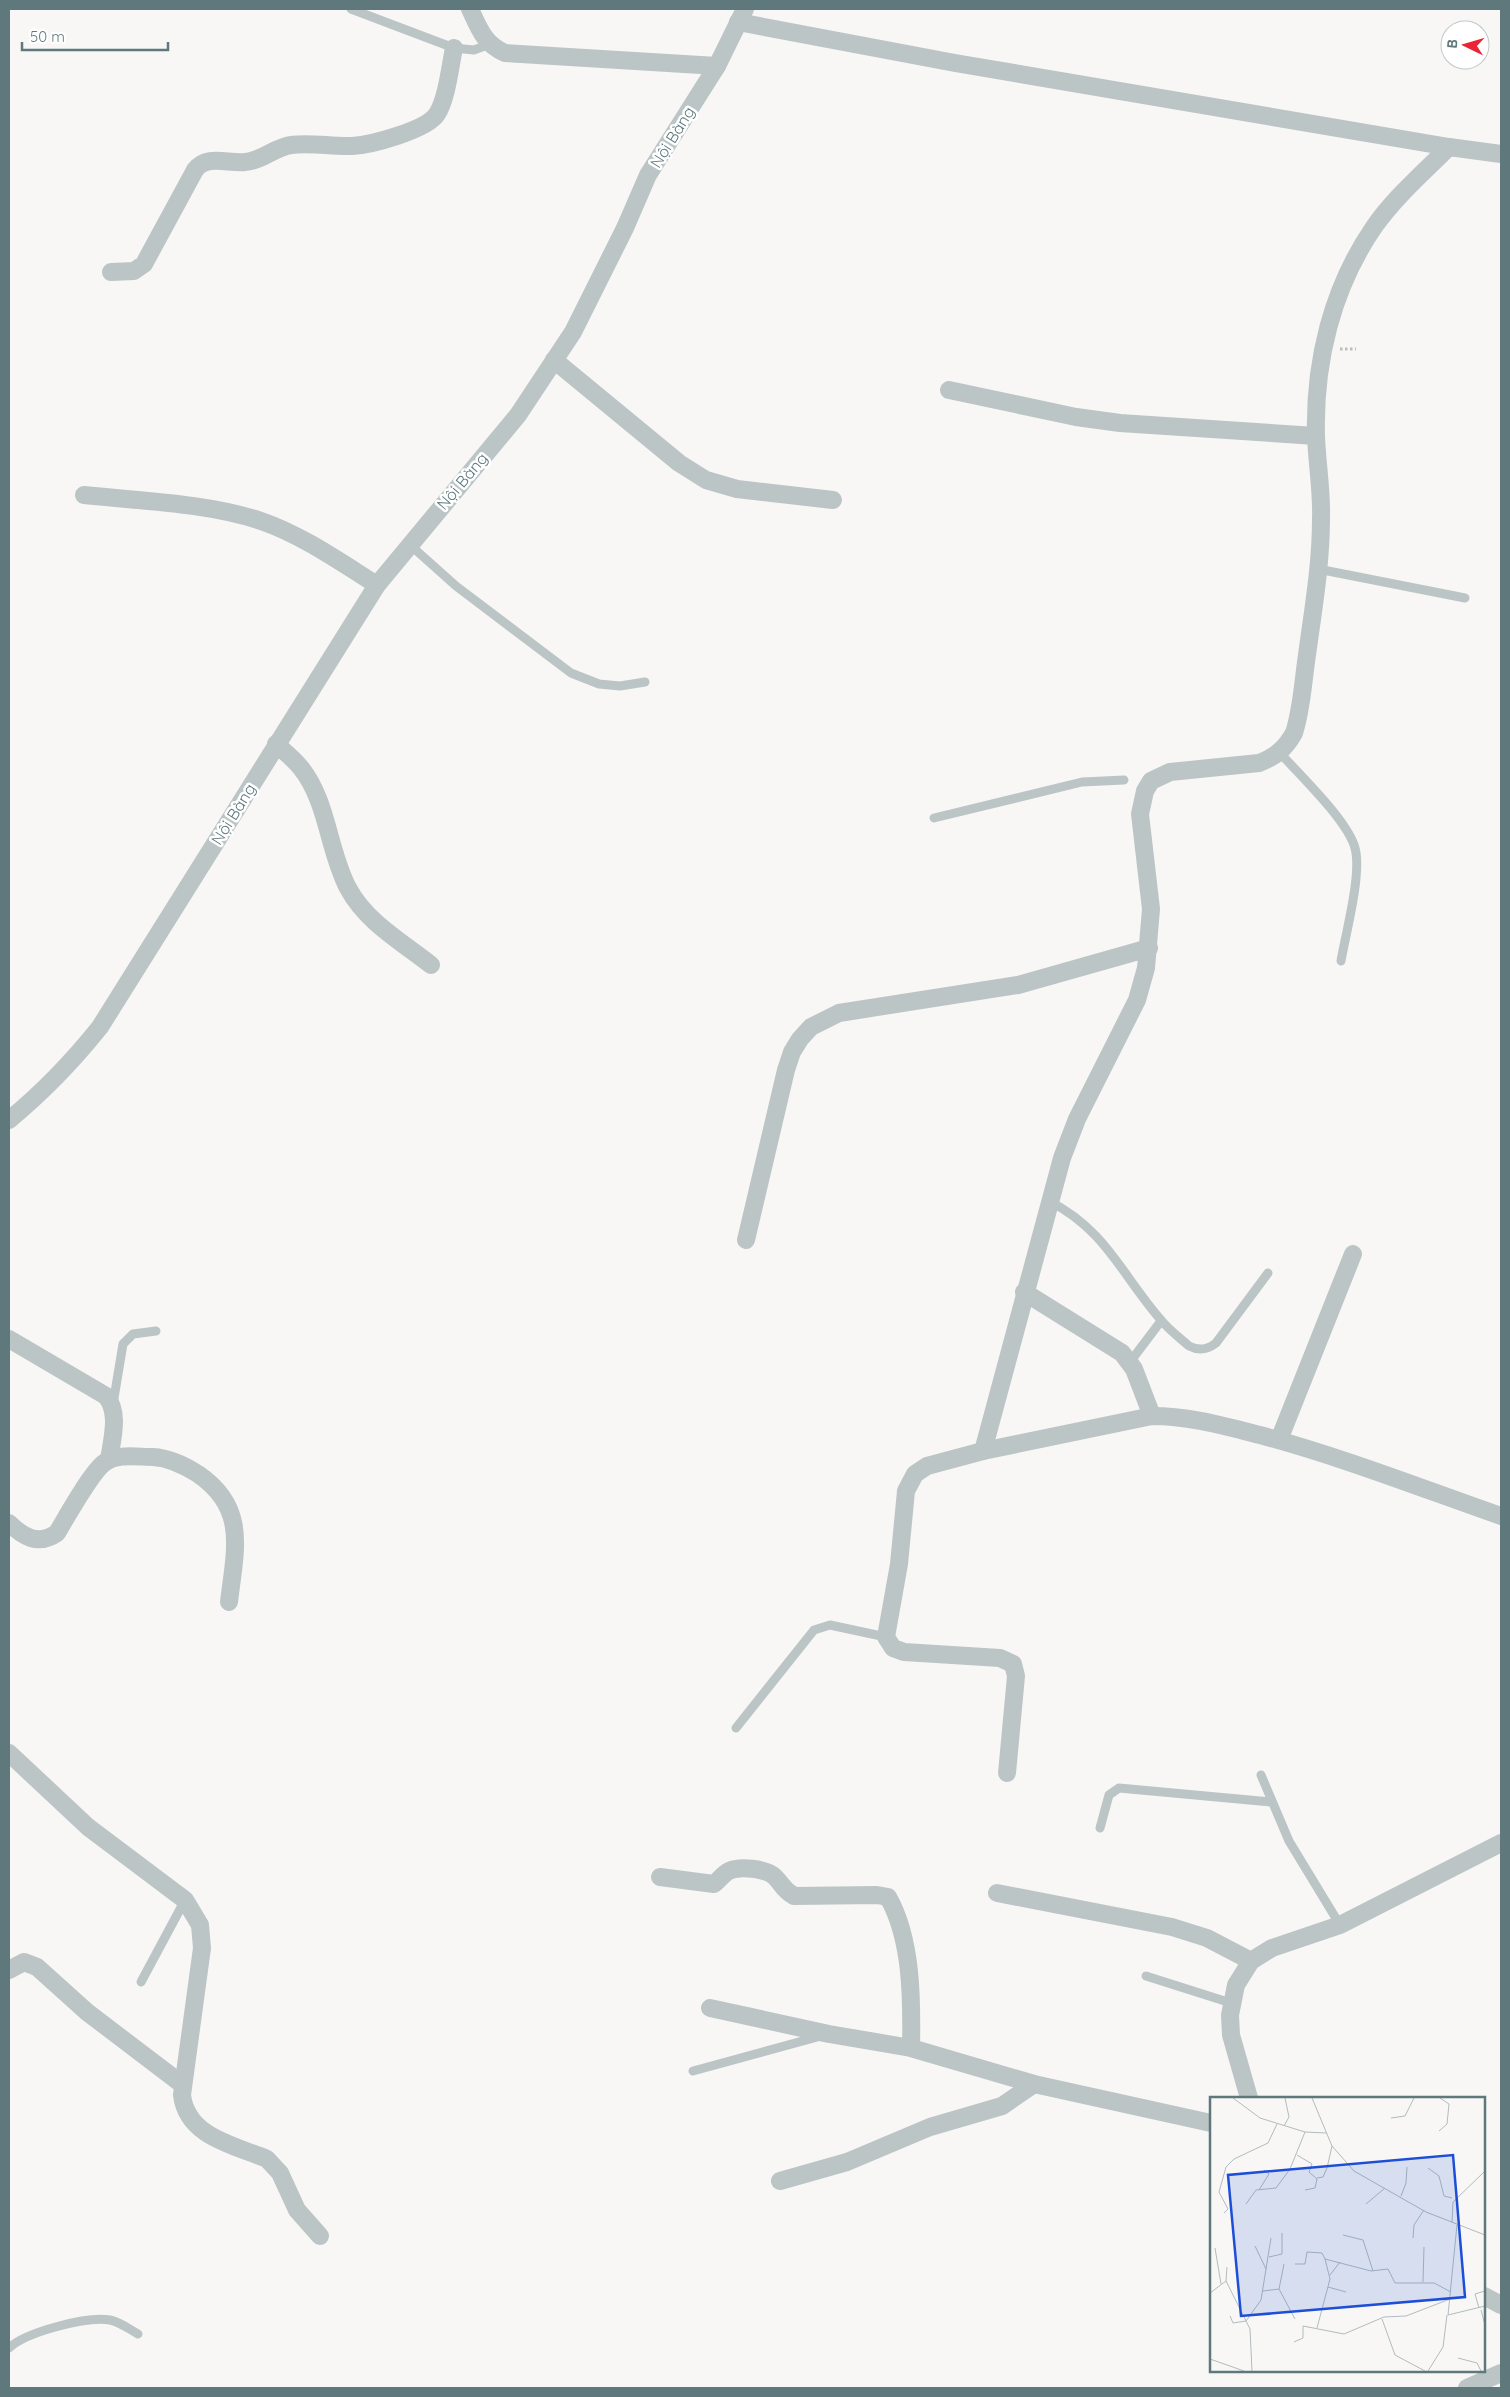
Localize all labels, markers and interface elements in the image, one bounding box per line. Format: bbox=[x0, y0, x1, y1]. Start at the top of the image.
scale bar bbox=[22, 20, 169, 52]
north arrow bbox=[1440, 20, 1490, 70]
text: 50 m bbox=[30, 27, 65, 46]
text: B bbox=[1443, 39, 1461, 49]
street label: Nội Bàng bbox=[645, 103, 699, 171]
street label: Nội Bàng bbox=[432, 448, 492, 514]
street label: Nội Bàng bbox=[206, 780, 260, 848]
inset map bbox=[1210, 2097, 1485, 2372]

